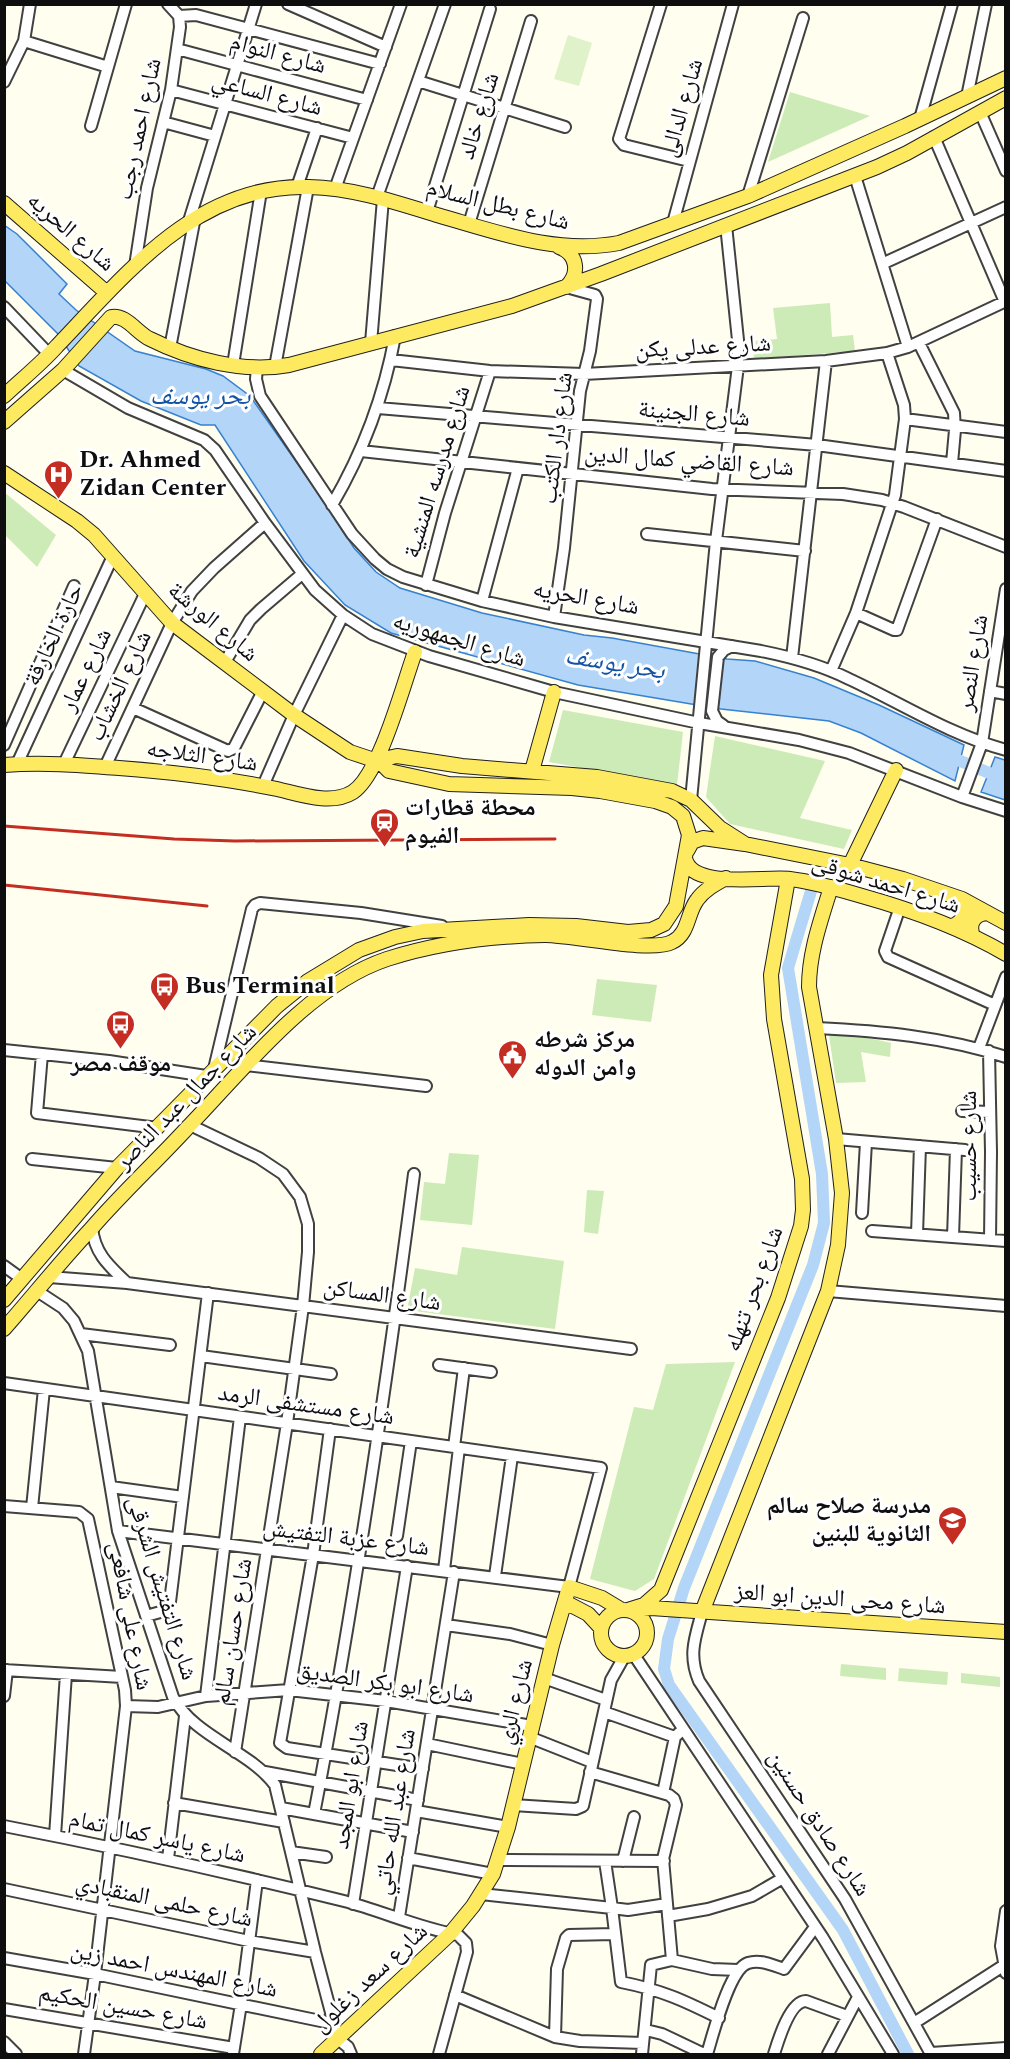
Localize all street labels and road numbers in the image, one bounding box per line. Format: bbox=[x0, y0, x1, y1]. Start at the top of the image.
street label: شارع النوام bbox=[226, 24, 330, 84]
street label: شارع الدالى bbox=[651, 54, 713, 162]
street label: شارع احمد رجب bbox=[106, 55, 172, 203]
street label: شارع الساعي bbox=[208, 62, 326, 126]
street label: شارع خالد bbox=[449, 68, 509, 164]
street label: شارع بطل السلام bbox=[423, 170, 573, 240]
street label: شارع الحريه bbox=[19, 183, 123, 281]
street label: شارع عدلى يكن bbox=[634, 325, 772, 369]
street label: شارع دار الكتب bbox=[531, 370, 583, 506]
street label: شارع مدرسه المنشية bbox=[394, 381, 480, 563]
street label: شارع الجنينة bbox=[637, 391, 751, 437]
street label: شارع القاضي كمال الدين bbox=[583, 436, 795, 486]
street label: شارع الحريه bbox=[530, 571, 642, 625]
street label: شارع الورشة bbox=[159, 573, 267, 671]
street label: حارة الخارقة bbox=[15, 578, 93, 692]
street label: شارع الجمهوريه bbox=[388, 603, 530, 677]
street label: شارع النصر bbox=[947, 612, 998, 715]
street label: شارع عمار bbox=[50, 622, 122, 719]
street label: شارع الخشاب bbox=[79, 625, 161, 747]
street label: شارع الثلاجه bbox=[144, 730, 260, 782]
street label: شارع احمد شوقى bbox=[807, 844, 965, 924]
street label: شارع جمال عبد الناصر bbox=[106, 1015, 266, 1179]
street label: شارع حسيب bbox=[951, 1090, 987, 1202]
street label: شارع بحر تنهله bbox=[715, 1221, 793, 1357]
street label: شارع المساكن bbox=[321, 1269, 443, 1321]
street label: شارع مستشفى الرمد bbox=[216, 1375, 396, 1435]
street label: شارع التفتيش الشرقى bbox=[117, 1491, 207, 1685]
street label: شارع عزبة التفتيش bbox=[261, 1510, 431, 1566]
street label: شارع على شافعى bbox=[98, 1539, 162, 1693]
street label: شارع حسان سالم bbox=[204, 1556, 262, 1708]
street label: شارع محى الدين ابو العز bbox=[732, 1574, 947, 1624]
street label: شارع ابو بكر الصديق bbox=[294, 1653, 476, 1713]
street label: شارع الري bbox=[487, 1655, 543, 1749]
street label: شارع ابو المجد bbox=[323, 1718, 379, 1852]
street label: شارع عبد الله حاتي bbox=[364, 1726, 426, 1898]
street label: شارع صادق حسنين bbox=[758, 1742, 880, 1904]
street label: شارع ياسر كمال تمام bbox=[65, 1801, 249, 1873]
street label: شارع حلمى المنقبادي bbox=[72, 1865, 256, 1937]
street label: شارع سعد زغلول bbox=[304, 1915, 436, 2041]
street label: شارع المهندس احمد زين bbox=[68, 1932, 280, 2008]
street label: شارع حسين الحكيم bbox=[36, 1974, 210, 2040]

